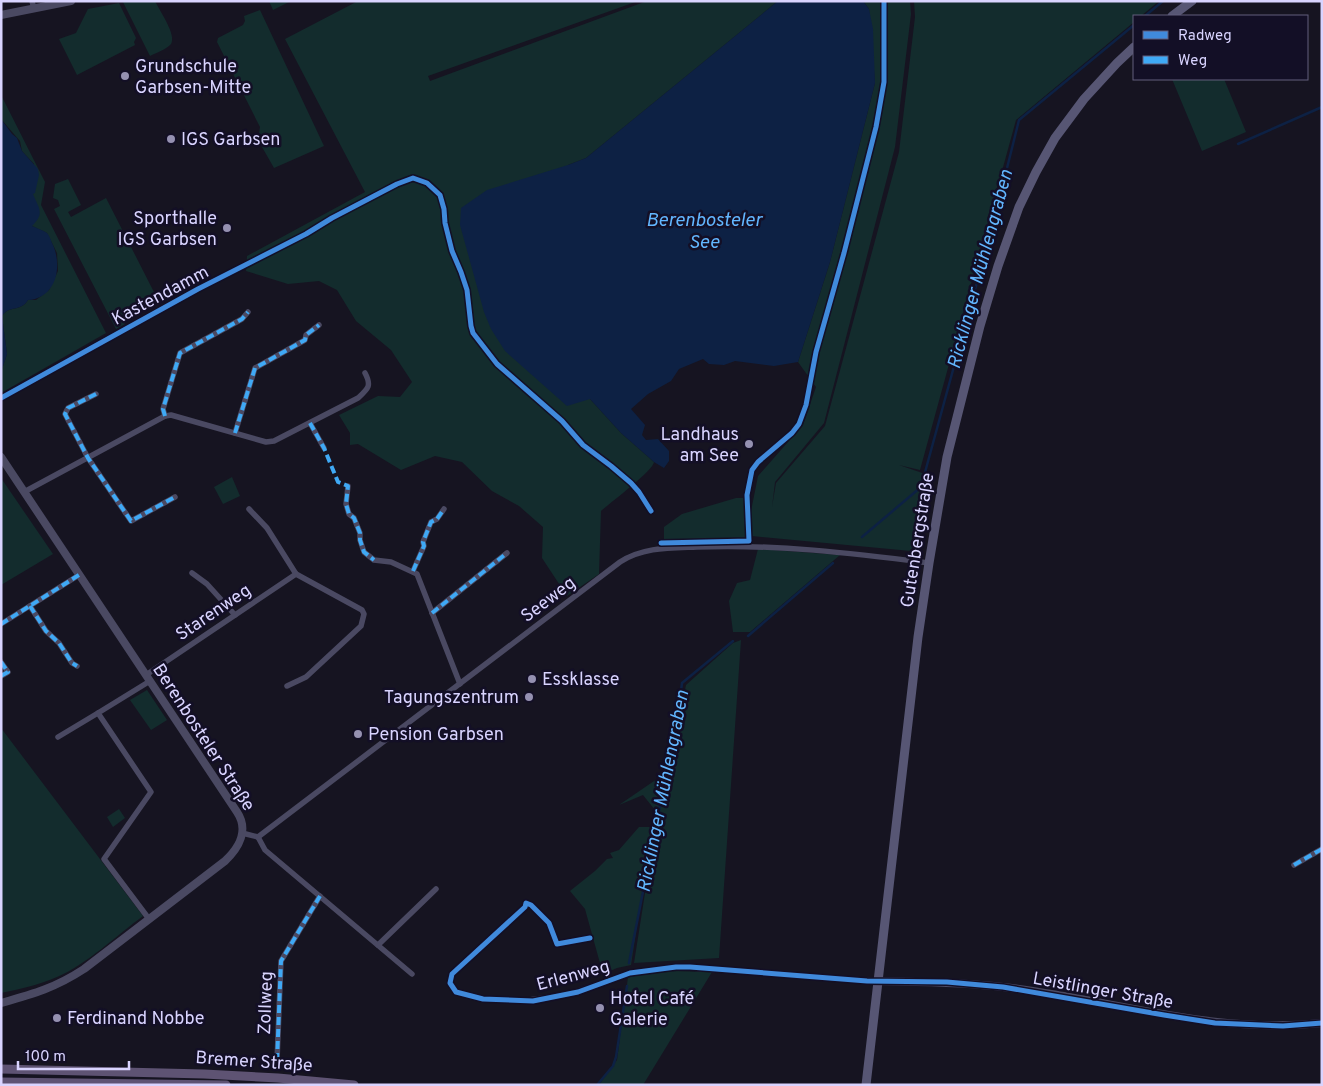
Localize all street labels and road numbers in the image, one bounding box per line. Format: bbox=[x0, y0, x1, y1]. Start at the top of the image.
street label: Kastendamm bbox=[108, 261, 213, 332]
street label: Gutenbergstraße bbox=[896, 471, 940, 609]
street label: Seeweg bbox=[517, 572, 581, 628]
street label: Starenweg bbox=[172, 580, 256, 647]
street label: Berenbosteler Straße bbox=[146, 660, 259, 816]
street label: Erlenweg bbox=[534, 956, 613, 997]
street label: Leistlinger Straße bbox=[1031, 968, 1175, 1015]
street label: Zollweg bbox=[254, 971, 279, 1035]
street label: Bremer Straße bbox=[195, 1047, 313, 1078]

